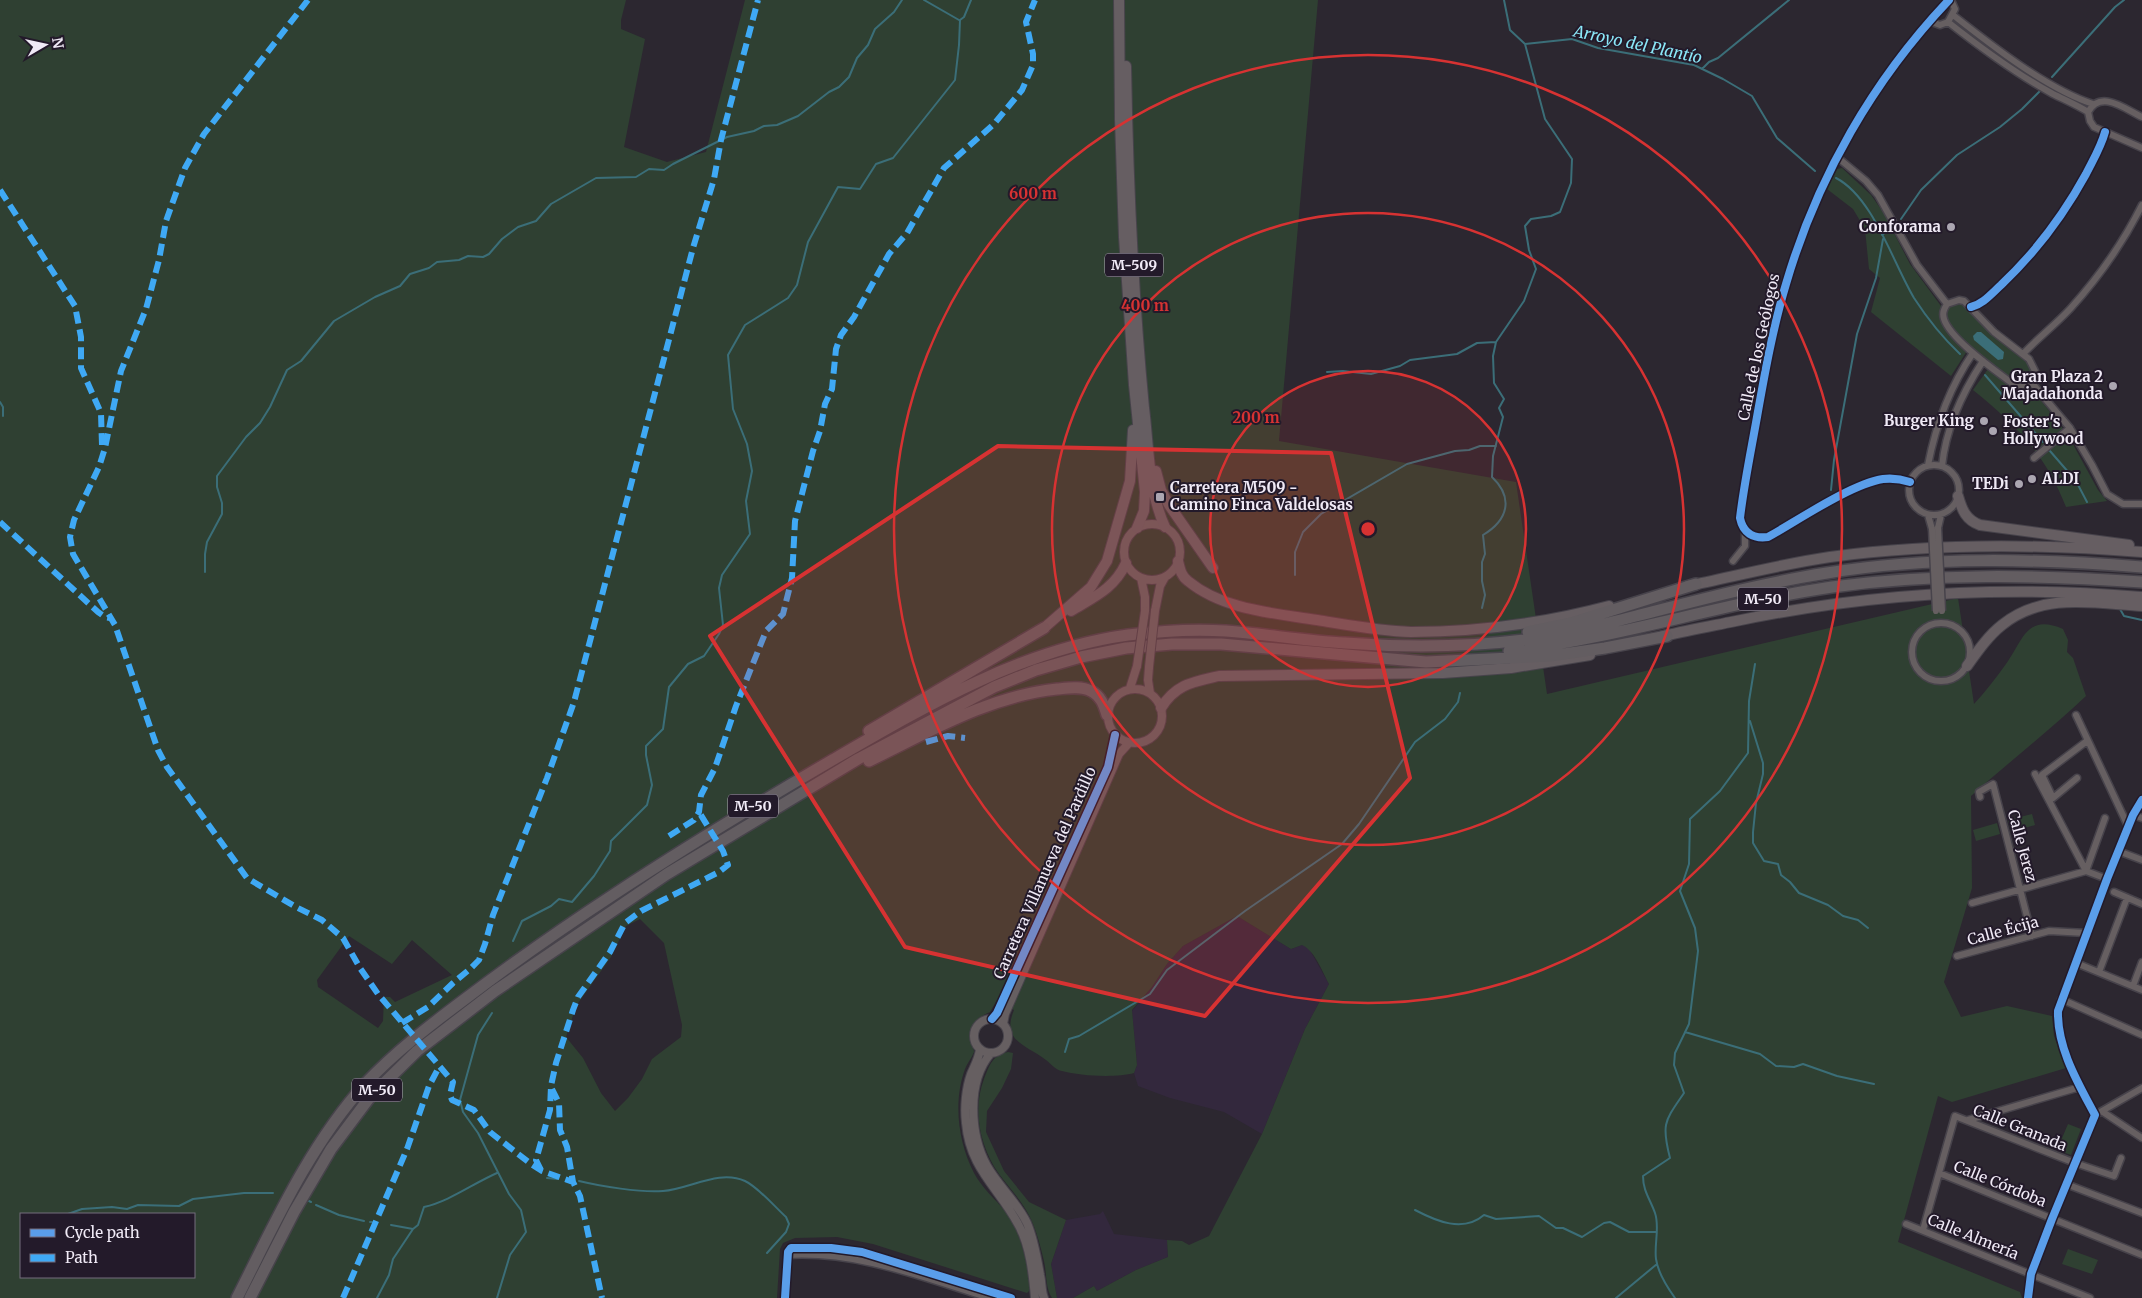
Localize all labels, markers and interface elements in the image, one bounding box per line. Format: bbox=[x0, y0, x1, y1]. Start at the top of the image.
north arrow bbox=[20, 20, 70, 70]
water label: Arroyo del Plantío bbox=[1570, 20, 1704, 67]
text: N bbox=[48, 36, 68, 50]
text: 600 m bbox=[1009, 184, 1057, 203]
place label: Conforama bbox=[1859, 217, 1942, 236]
marker: Conforama bbox=[1945, 221, 1957, 233]
road number: M-509 bbox=[1105, 254, 1163, 276]
street label: Calle de los Geólogos bbox=[1734, 272, 1783, 422]
text: 400 m bbox=[1121, 296, 1169, 315]
place label: Gran Plaza 2 Majadahonda bbox=[2002, 367, 2104, 403]
marker: Gran Plaza 2 Majadahonda bbox=[2107, 380, 2119, 392]
text: 200 m bbox=[1232, 408, 1280, 427]
place label: Burger King bbox=[1884, 411, 1975, 430]
place label: Foster's Hollywood bbox=[2003, 412, 2084, 448]
marker: Burger King bbox=[1978, 415, 1990, 427]
marker: Foster's Hollywood bbox=[1987, 425, 1999, 437]
place label: ALDI bbox=[2041, 469, 2079, 488]
marker: ALDI bbox=[2026, 473, 2038, 485]
place label: TEDi bbox=[1972, 474, 2009, 493]
place label: Carretera M509 - Camino Finca Valdelosas bbox=[1170, 478, 1353, 514]
marker: TEDi bbox=[2013, 478, 2025, 490]
marker: Carretera M509 - Camino Finca Valdelosas bbox=[1154, 491, 1166, 503]
centre of rings bbox=[1359, 520, 1377, 538]
road number: M-50 bbox=[1738, 588, 1788, 610]
street label: Carretera Villanueva del Pardillo bbox=[989, 763, 1100, 982]
road number: M-50 bbox=[728, 794, 778, 818]
street label: Calle Jerez bbox=[2004, 808, 2041, 884]
street label: Calle Écija bbox=[1965, 911, 2041, 949]
road number: M-50 bbox=[352, 1078, 402, 1102]
street label: Calle Granada bbox=[1971, 1100, 2070, 1155]
street label: Calle Córdoba bbox=[1951, 1156, 2049, 1211]
street label: Calle Almería bbox=[1925, 1210, 2022, 1263]
legend bbox=[20, 1213, 195, 1278]
text: Cycle path bbox=[65, 1223, 140, 1242]
text: Path bbox=[65, 1248, 98, 1267]

